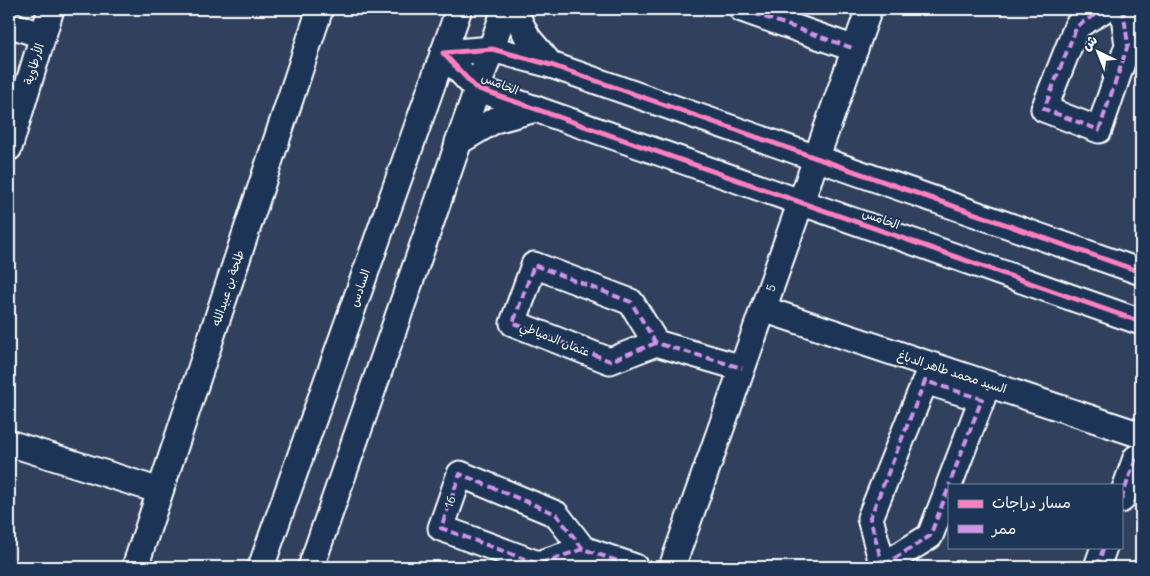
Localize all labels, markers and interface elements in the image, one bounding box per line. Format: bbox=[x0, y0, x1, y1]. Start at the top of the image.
north arrow bbox=[1072, 28, 1122, 78]
text: ش bbox=[1077, 31, 1101, 54]
street label: الأرطاوية bbox=[20, 41, 48, 87]
street label: الخامس bbox=[479, 69, 521, 98]
street label: الخامس bbox=[860, 205, 902, 232]
street label: طلحة بن عبيدالله bbox=[208, 248, 248, 328]
street label: السادس bbox=[346, 267, 373, 309]
street label: 5 bbox=[762, 282, 779, 294]
street label: عثمان الدمياطي bbox=[517, 318, 592, 363]
street label: السيد محمد طاهر الدباغ bbox=[895, 347, 1009, 398]
legend bbox=[948, 484, 1122, 548]
text: مسار دراجات bbox=[992, 493, 1071, 512]
street label: 16 bbox=[441, 494, 459, 510]
text: ممر bbox=[990, 519, 1016, 538]

